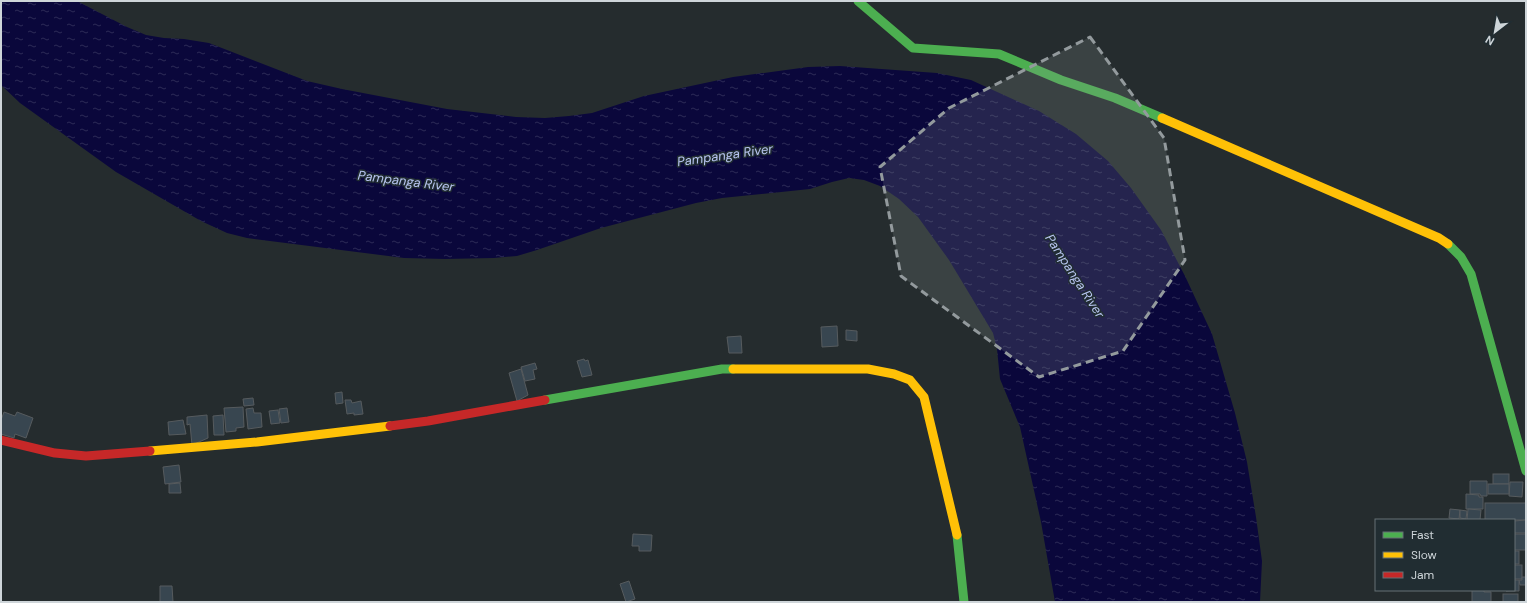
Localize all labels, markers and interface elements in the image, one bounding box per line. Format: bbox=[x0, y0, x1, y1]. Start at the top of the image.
north arrow bbox=[1475, 12, 1515, 52]
text: N bbox=[1483, 33, 1497, 49]
water label: Pampanga River bbox=[676, 140, 775, 170]
water label: Pampanga River bbox=[357, 167, 456, 195]
water label: Pampanga River bbox=[1041, 231, 1109, 322]
legend bbox=[1375, 519, 1515, 591]
text: Fast bbox=[1411, 527, 1434, 543]
text: Slow bbox=[1411, 547, 1437, 563]
text: Jam bbox=[1411, 567, 1434, 583]

